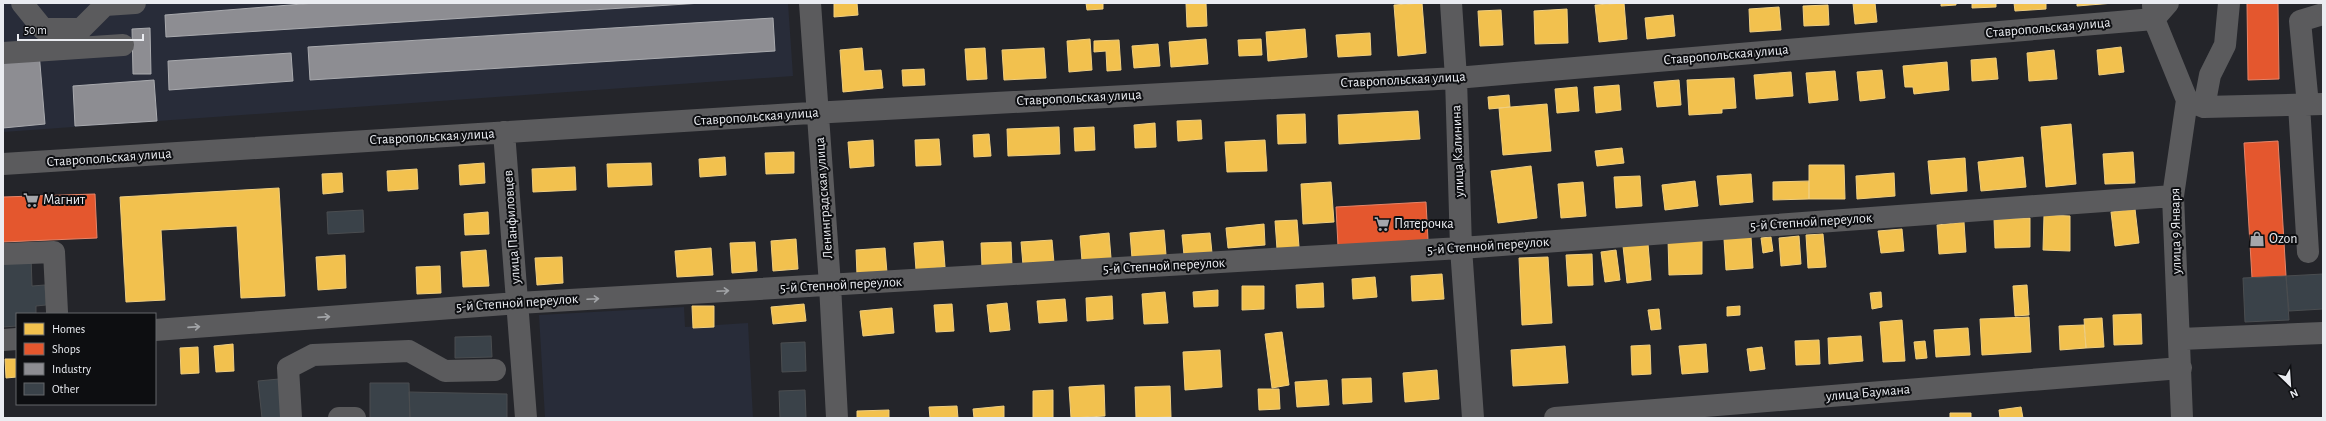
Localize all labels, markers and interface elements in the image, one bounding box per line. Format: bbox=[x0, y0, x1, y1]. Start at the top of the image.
scale bar bbox=[18, 16, 143, 42]
street label: Ставропольская улица bbox=[1985, 16, 2112, 40]
text: 50 m bbox=[24, 24, 47, 36]
street label: Ставропольская улица bbox=[1663, 43, 1790, 67]
street label: Ставропольская улица bbox=[1340, 70, 1467, 90]
street label: Ставропольская улица bbox=[1016, 88, 1143, 108]
street label: улица Калинина bbox=[1449, 104, 1467, 198]
street label: Ставропольская улица bbox=[693, 106, 820, 128]
street label: Ставропольская улица bbox=[369, 127, 496, 147]
street label: Ленинградская улица bbox=[813, 136, 835, 259]
street label: Ставропольская улица bbox=[46, 147, 173, 169]
street label: улица Панфиловцев bbox=[501, 170, 523, 285]
street label: улица 9 Января bbox=[2168, 188, 2184, 275]
supermarket icon: Магнит bbox=[22, 191, 40, 209]
place label: Магнит bbox=[43, 193, 86, 207]
street label: 5-й Степной переулок bbox=[1749, 211, 1873, 233]
supermarket icon: Пятерочка bbox=[1373, 215, 1391, 233]
place label: Пятерочка bbox=[1394, 217, 1454, 231]
shop icon: Ozon bbox=[2248, 230, 2266, 248]
place label: Ozon bbox=[2269, 232, 2297, 246]
street label: 5-й Степной переулок bbox=[1426, 235, 1550, 257]
street label: 5-й Степной переулок bbox=[1103, 256, 1226, 276]
street label: 5-й Степной переулок bbox=[780, 275, 903, 295]
one-way arrow bbox=[716, 288, 729, 295]
street label: 5-й Степной переулок bbox=[455, 292, 579, 314]
one-way arrow bbox=[586, 295, 599, 302]
legend bbox=[16, 313, 156, 405]
one-way arrow bbox=[317, 314, 330, 321]
text: Homes bbox=[52, 323, 85, 335]
one-way arrow bbox=[187, 323, 200, 330]
text: Shops bbox=[52, 343, 80, 355]
text: Industry bbox=[52, 363, 91, 376]
north arrow bbox=[2270, 365, 2310, 405]
street label: улица Баумана bbox=[1824, 382, 1911, 404]
text: Other bbox=[52, 383, 79, 395]
text: N bbox=[2288, 387, 2300, 400]

